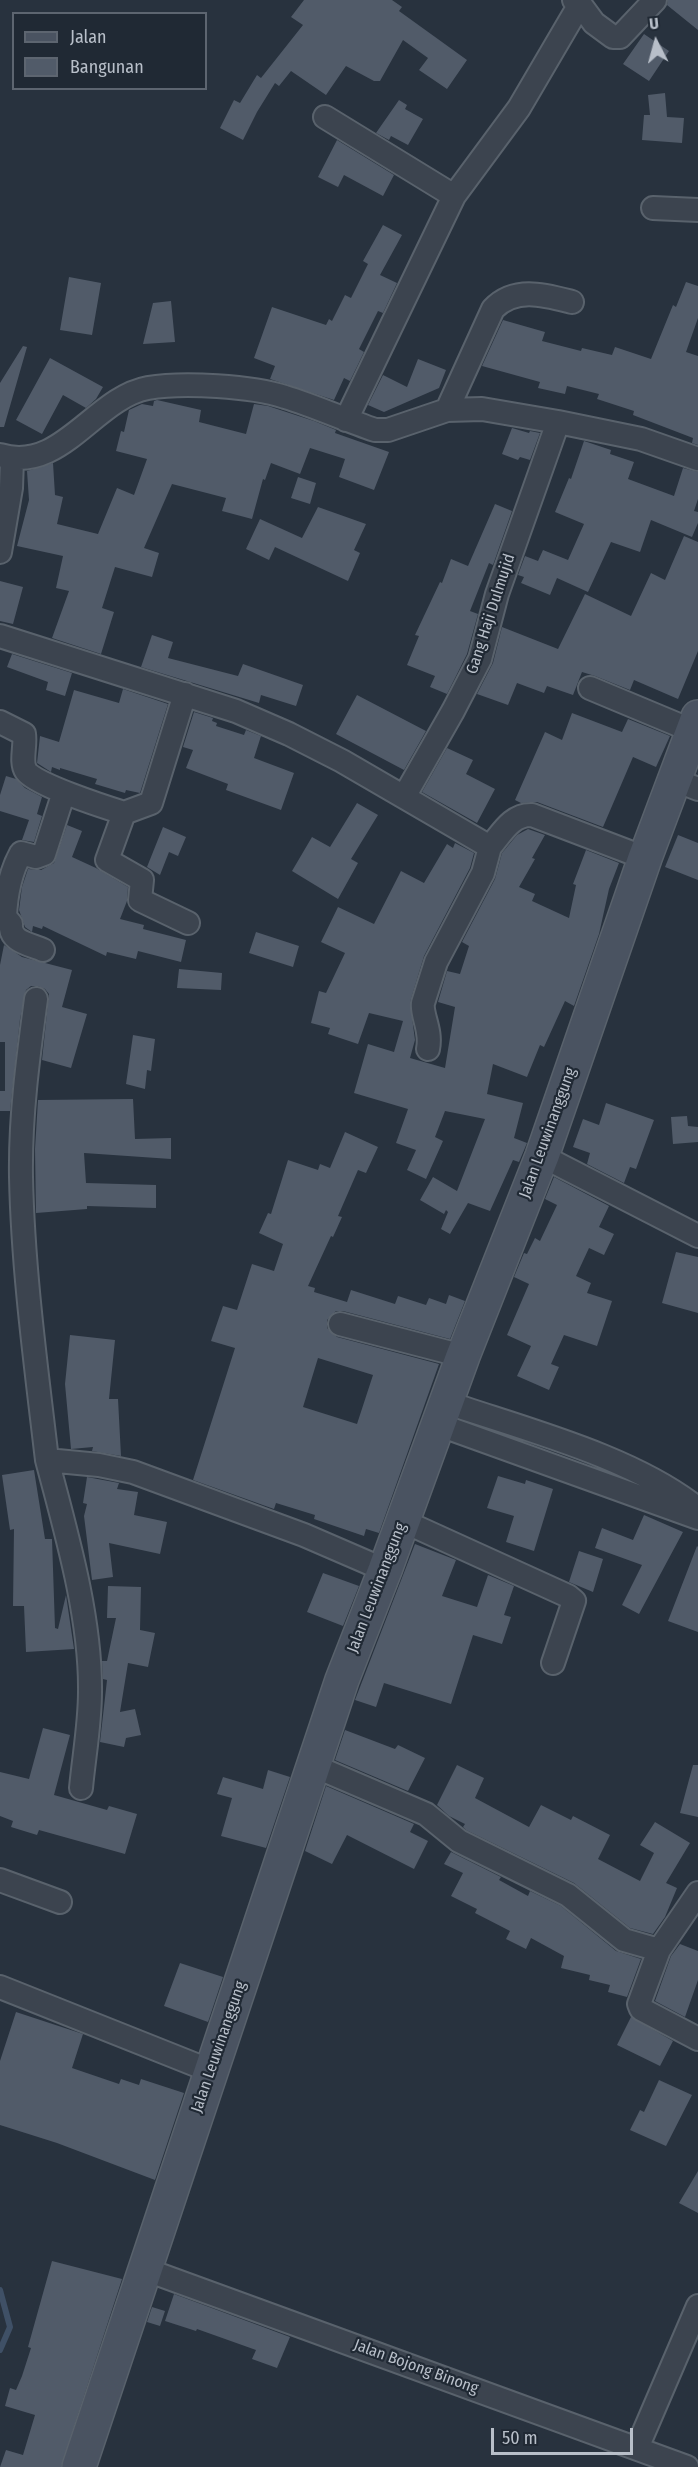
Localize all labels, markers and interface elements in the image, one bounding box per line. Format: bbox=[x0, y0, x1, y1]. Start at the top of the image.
legend bbox=[12, 12, 207, 90]
north arrow bbox=[626, 12, 686, 72]
text: U bbox=[648, 14, 660, 34]
text: Jalan bbox=[70, 26, 107, 48]
text: Bangunan bbox=[70, 56, 144, 78]
street label: Gang Haji Dulmujid bbox=[463, 552, 519, 676]
street label: Jalan Leuwinanggung bbox=[515, 1065, 581, 1201]
street label: Jalan Leuwinanggung bbox=[343, 1520, 411, 1656]
street label: Jalan Leuwinanggung bbox=[188, 1979, 250, 2115]
street label: Jalan Bojong Binong bbox=[351, 2336, 481, 2398]
scale bar bbox=[494, 2416, 636, 2454]
text: 50 m bbox=[502, 2427, 538, 2449]

